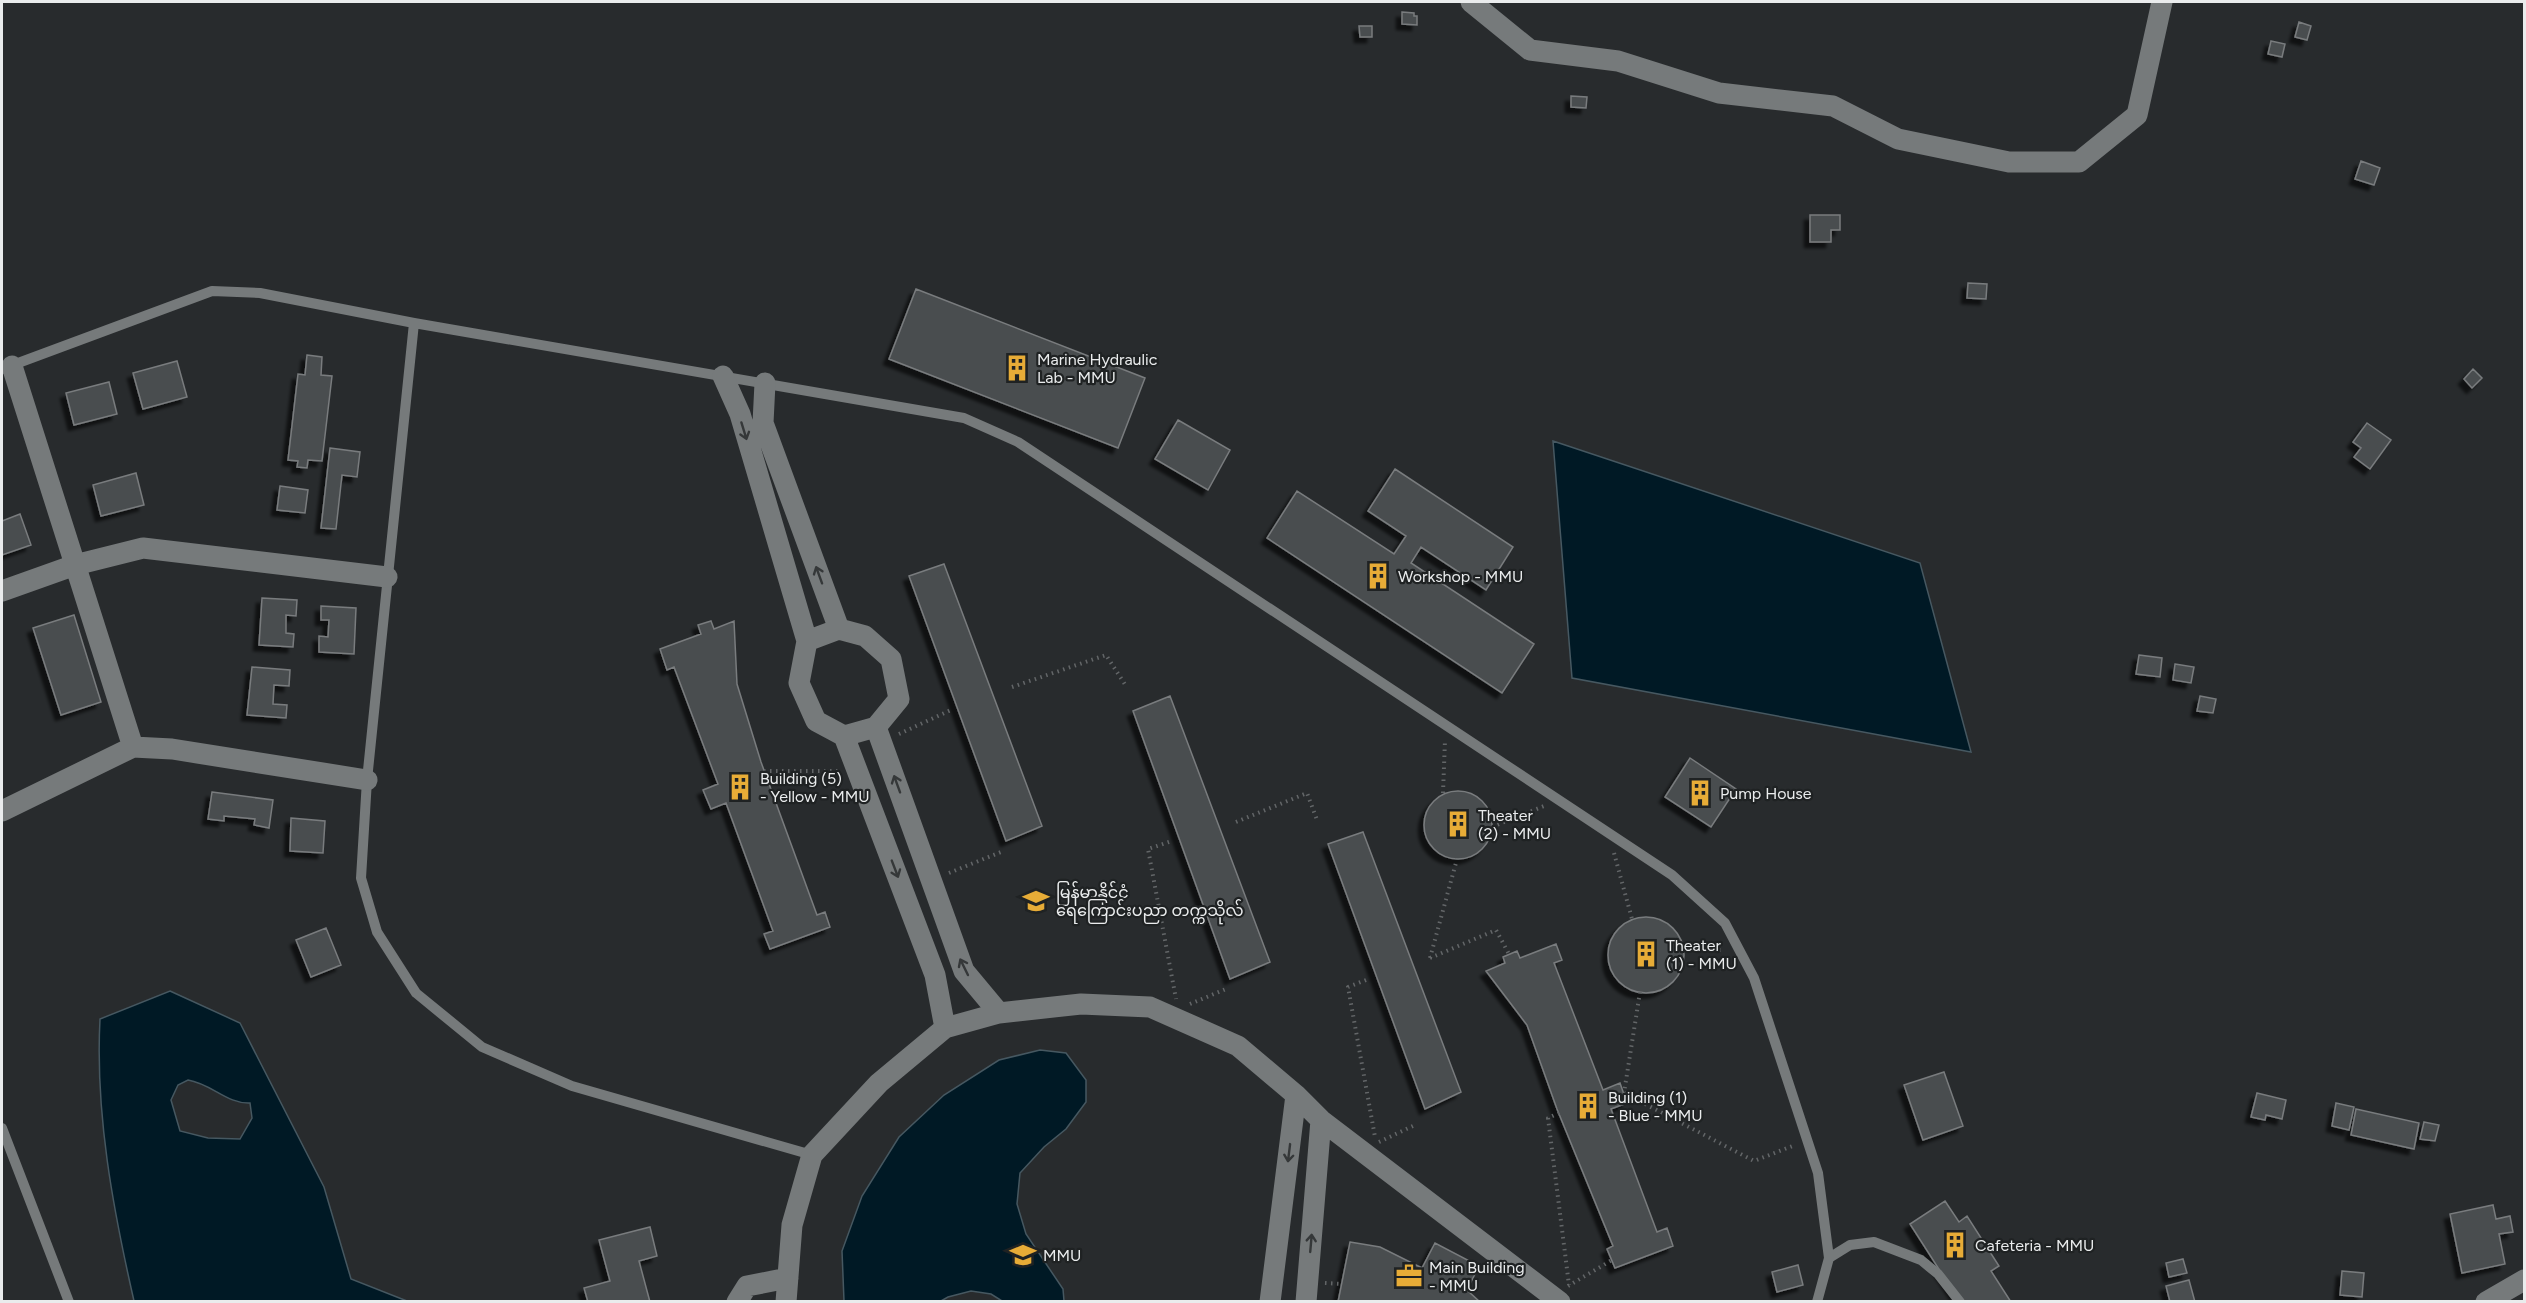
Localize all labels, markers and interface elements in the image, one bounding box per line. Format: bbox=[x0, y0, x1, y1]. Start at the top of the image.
place label: Marine Hydraulic Lab - MMU bbox=[1037, 350, 1158, 387]
building icon: Marine Hydraulic Lab - MMU bbox=[1002, 353, 1032, 383]
one-way arrow bbox=[739, 421, 750, 440]
building icon: Workshop - MMU bbox=[1363, 561, 1393, 591]
one-way arrow bbox=[812, 566, 823, 584]
place label: Workshop - MMU bbox=[1398, 567, 1523, 586]
place label: Building (5) - Yellow - MMU bbox=[760, 769, 870, 806]
building icon: Building (5) - Yellow - MMU bbox=[725, 772, 755, 802]
one-way arrow bbox=[890, 775, 901, 794]
building icon: Pump House bbox=[1685, 778, 1715, 808]
place label: Pump House bbox=[1720, 784, 1812, 803]
place label: Theater (2) - MMU bbox=[1478, 806, 1551, 843]
building icon: Theater (2) - MMU bbox=[1443, 809, 1473, 839]
one-way arrow bbox=[890, 860, 901, 878]
place label: မြန်မာနိုင်ငံ ရေကြောင်းပညာ တက္ကသိုလ် bbox=[1056, 881, 1243, 925]
school or university icon: မြန်မာနိုင်ငံ ရေကြောင်းပညာ တက္ကသိုလ် bbox=[1021, 886, 1051, 916]
place label: Theater (1) - MMU bbox=[1666, 936, 1737, 973]
building icon: Theater (1) - MMU bbox=[1631, 939, 1661, 969]
one-way arrow bbox=[957, 958, 969, 976]
place label: Building (1) - Blue - MMU bbox=[1608, 1088, 1703, 1125]
building icon: Building (1) - Blue - MMU bbox=[1573, 1091, 1603, 1121]
one-way arrow bbox=[1283, 1142, 1294, 1162]
building icon: Cafeteria - MMU bbox=[1940, 1230, 1970, 1260]
one-way arrow bbox=[1305, 1234, 1316, 1254]
place label: Cafeteria - MMU bbox=[1975, 1236, 2094, 1255]
school or university icon: MMU bbox=[1008, 1240, 1038, 1270]
place label: MMU bbox=[1043, 1246, 1081, 1265]
place label: Main Building - MMU bbox=[1429, 1258, 1525, 1295]
office icon: Main Building - MMU bbox=[1394, 1261, 1424, 1291]

